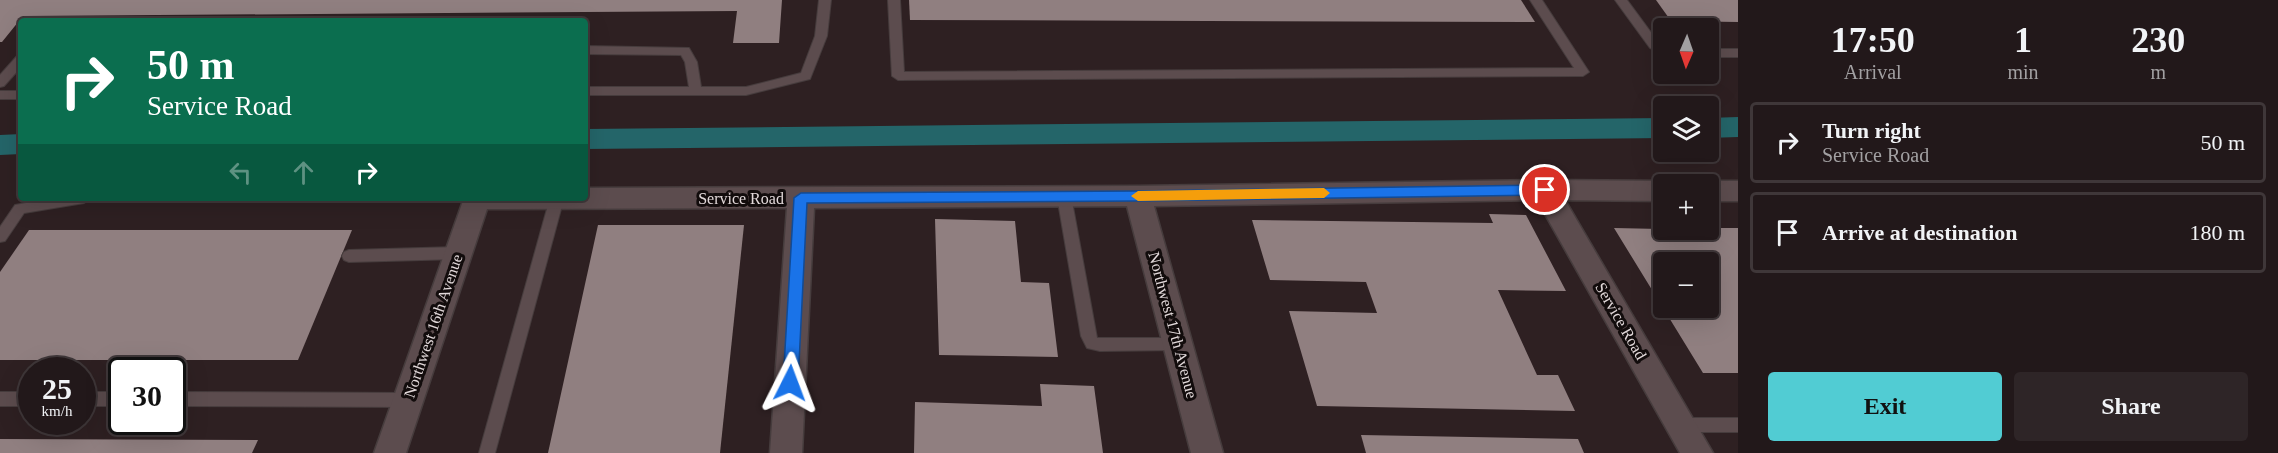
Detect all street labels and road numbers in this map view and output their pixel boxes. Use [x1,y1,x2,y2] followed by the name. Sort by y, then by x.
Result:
[698,190,784,207] street label: Service Road
[1145,250,1201,400] street label: Northwest 17th Avenue
[400,252,466,400] street label: Northwest 16th Avenue
[1592,280,1650,362] street label: Service Road

